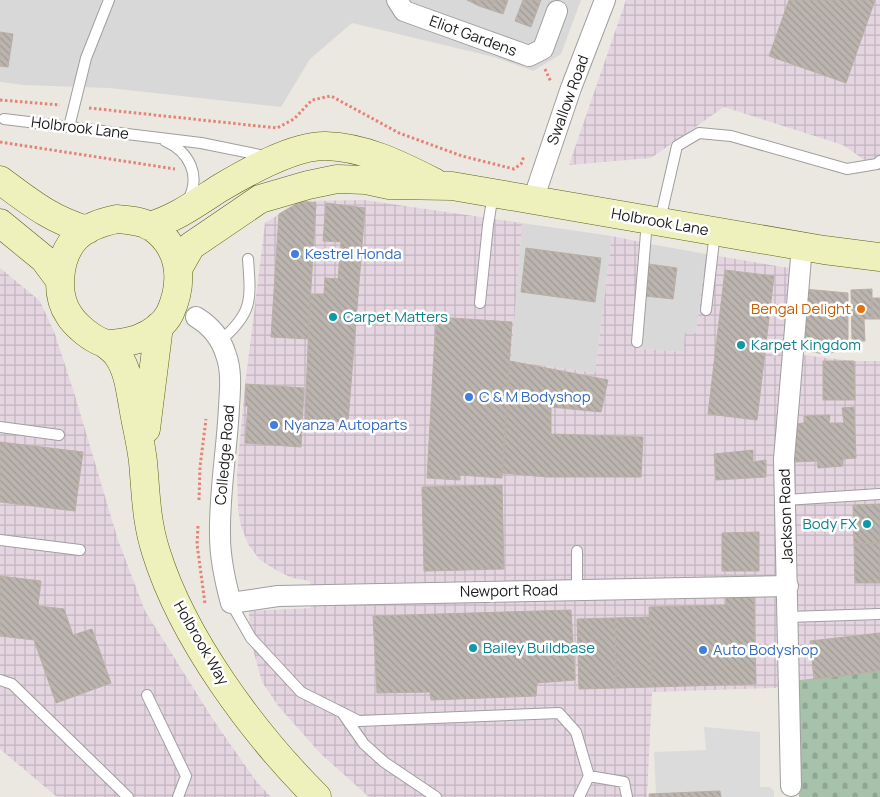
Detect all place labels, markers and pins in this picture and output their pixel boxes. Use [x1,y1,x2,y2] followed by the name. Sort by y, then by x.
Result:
[305,243,402,264] place label: Kestrel Honda
[289,248,301,260] marker: Kestrel Honda
[751,298,851,319] place label: Bengal Delight
[855,303,867,315] marker: Bengal Delight
[343,306,448,327] place label: Carpet Matters
[327,311,339,323] marker: Carpet Matters
[751,334,861,355] place label: Karpet Kingdom
[735,339,747,351] marker: Karpet Kingdom
[479,386,591,407] place label: C & M Bodyshop
[463,391,475,403] marker: C & M Bodyshop
[284,414,408,435] place label: Nyanza Autoparts
[268,419,280,431] marker: Nyanza Autoparts
[802,513,857,534] place label: Body FX
[861,518,873,530] marker: Body FX
[483,637,595,658] place label: Bailey Buildbase
[713,639,819,660] place label: Auto Bodyshop
[467,642,479,654] marker: Bailey Buildbase
[697,644,709,656] marker: Auto Bodyshop

